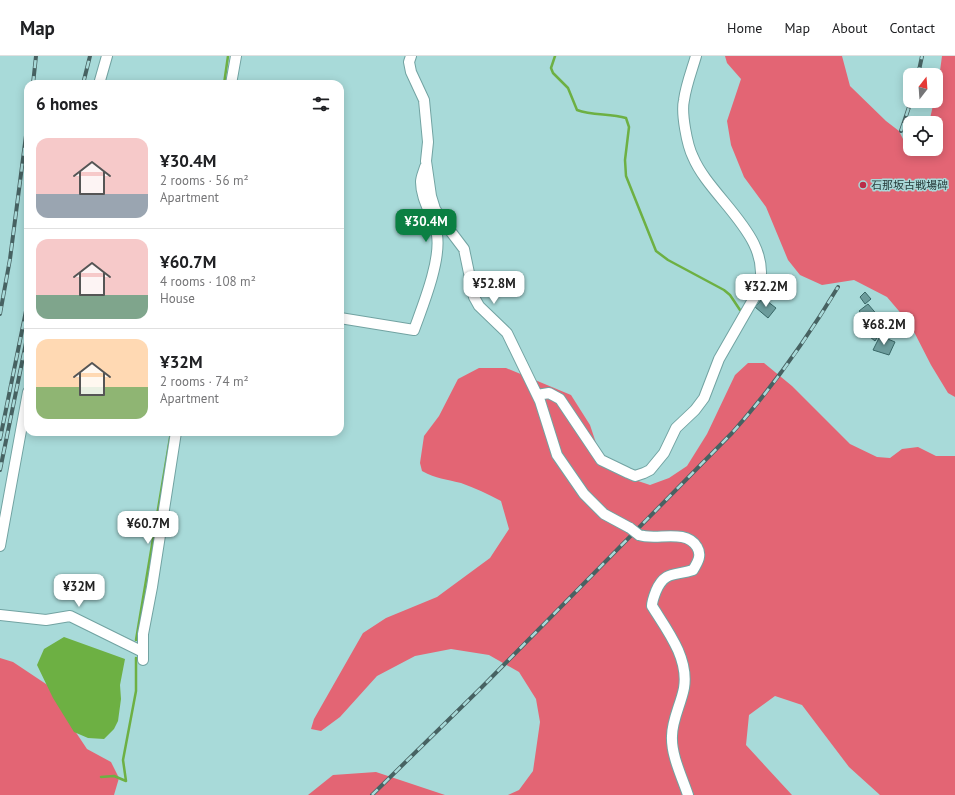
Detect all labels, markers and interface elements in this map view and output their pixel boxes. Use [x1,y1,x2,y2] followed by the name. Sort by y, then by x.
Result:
[20,16,55,40] text: Map
[727,19,762,37] text: Home
[784,19,810,37] text: Map
[832,19,868,37] text: About
[890,19,935,37] text: Contact
[903,68,943,108] north arrow
[903,68,943,156] map controls
[36,93,98,115] text: 6 homes
[310,93,332,115] icon: filters
[903,116,943,156] button: locate
[160,150,216,172] text: ¥30.4M
[68,154,116,202] icon: home
[160,172,249,189] text: 2 rooms · 56 m²
[871,178,948,192] place label: 石那坂古戦場碑
[858,180,868,190] marker: 石那坂古戦場碑
[160,189,219,206] text: Apartment
[393,209,459,243] pin: ¥30.4M
[404,213,448,230] text: ¥30.4M
[160,251,216,273] text: ¥60.7M
[68,255,116,303] icon: home
[461,271,527,305] pin: ¥52.8M
[160,273,256,290] text: 4 rooms · 108 m²
[733,274,799,308] pin: ¥32.2M
[472,275,516,292] text: ¥52.8M
[744,278,788,295] text: ¥32.2M
[160,290,195,307] text: House
[851,312,917,346] pin: ¥68.2M
[862,316,906,333] text: ¥68.2M
[160,351,203,373] text: ¥32M
[68,355,116,403] icon: home
[160,373,249,390] text: 2 rooms · 74 m²
[160,390,219,407] text: Apartment
[115,511,181,545] pin: ¥60.7M
[126,515,170,532] text: ¥60.7M
[55,574,103,608] pin: ¥32M
[63,578,95,595] text: ¥32M

